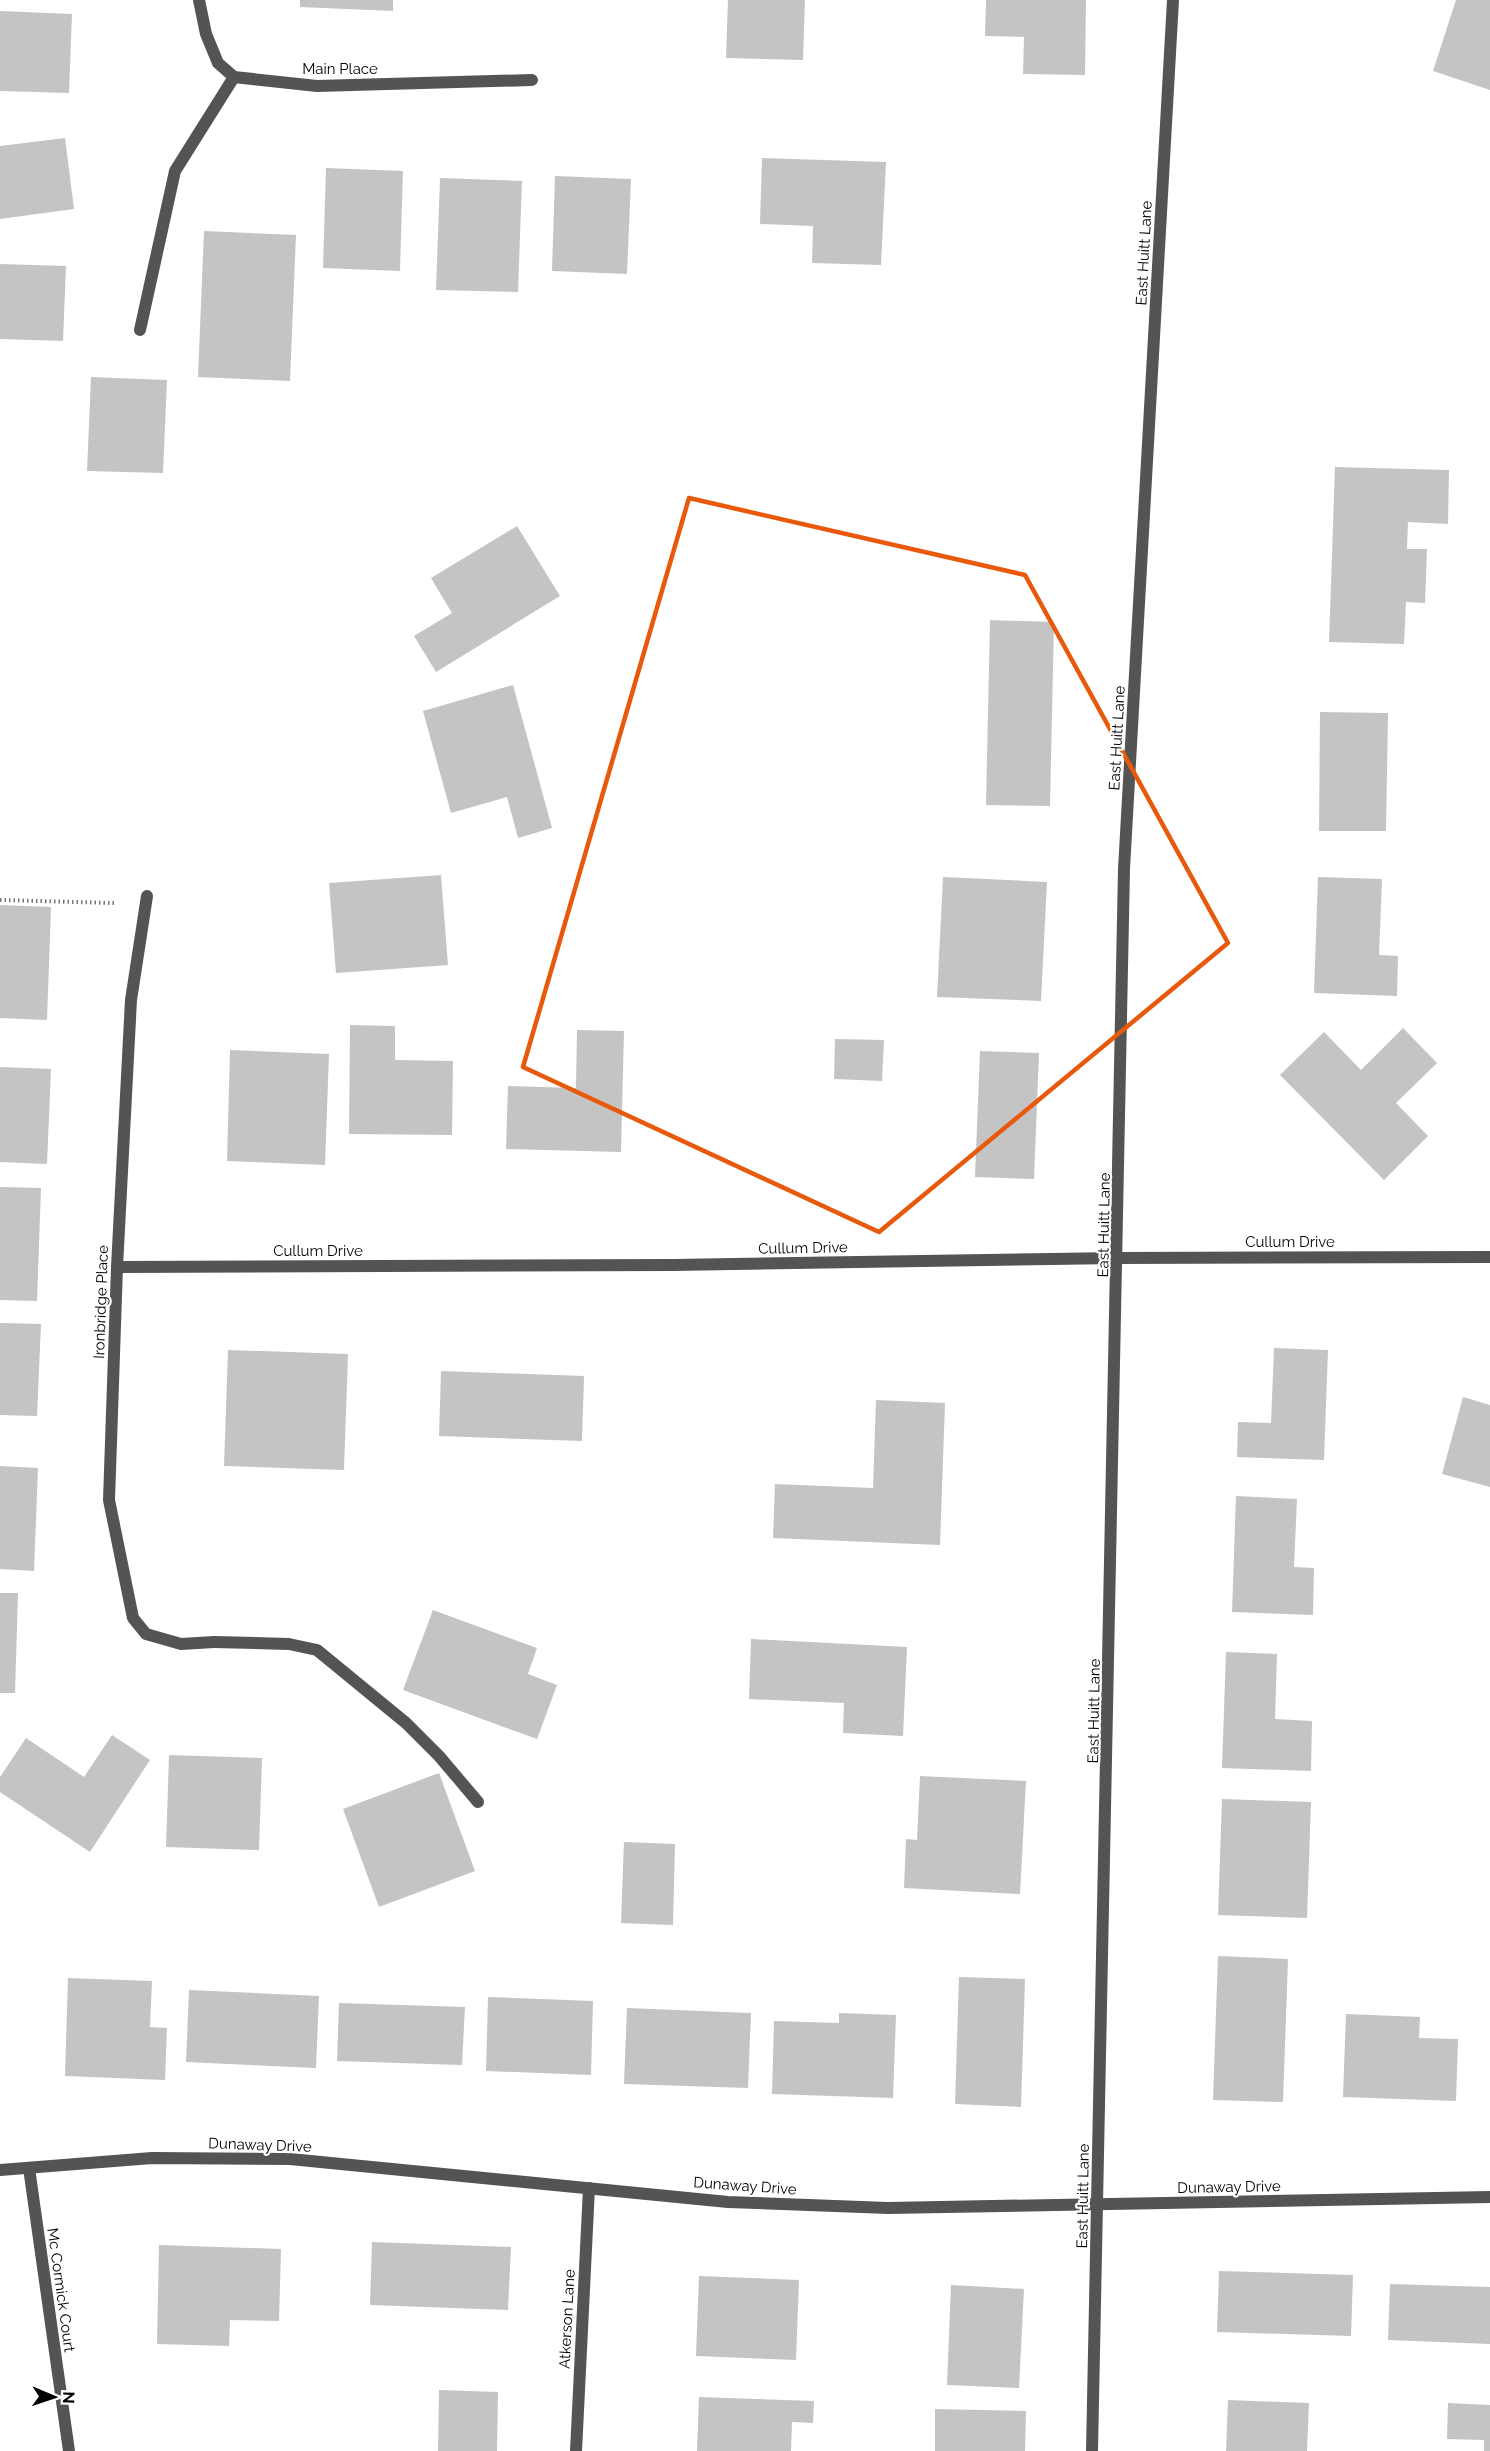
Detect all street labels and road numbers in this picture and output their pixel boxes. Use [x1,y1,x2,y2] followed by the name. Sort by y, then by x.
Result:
[302,60,378,78] street label: Main Place
[1132,200,1156,306] street label: East Huitt Lane
[1105,685,1129,791] street label: East Huitt Lane
[1094,1172,1114,1278] street label: East Huitt Lane
[1245,1233,1335,1251] street label: Cullum Drive
[758,1238,848,1258] street label: Cullum Drive
[273,1242,363,1260] street label: Cullum Drive
[90,1245,112,1359] street label: Ironbridge Place
[1084,1658,1104,1764] street label: East Huitt Lane
[208,2134,312,2156] street label: Dunaway Drive
[1073,2143,1093,2249] street label: East Huitt Lane
[693,2173,797,2199] street label: Dunaway Drive
[1177,2177,1281,2197] street label: Dunaway Drive
[43,2227,79,2353] street label: Mc Cormick Court
[555,2269,579,2369] street label: Atkerson Lane

